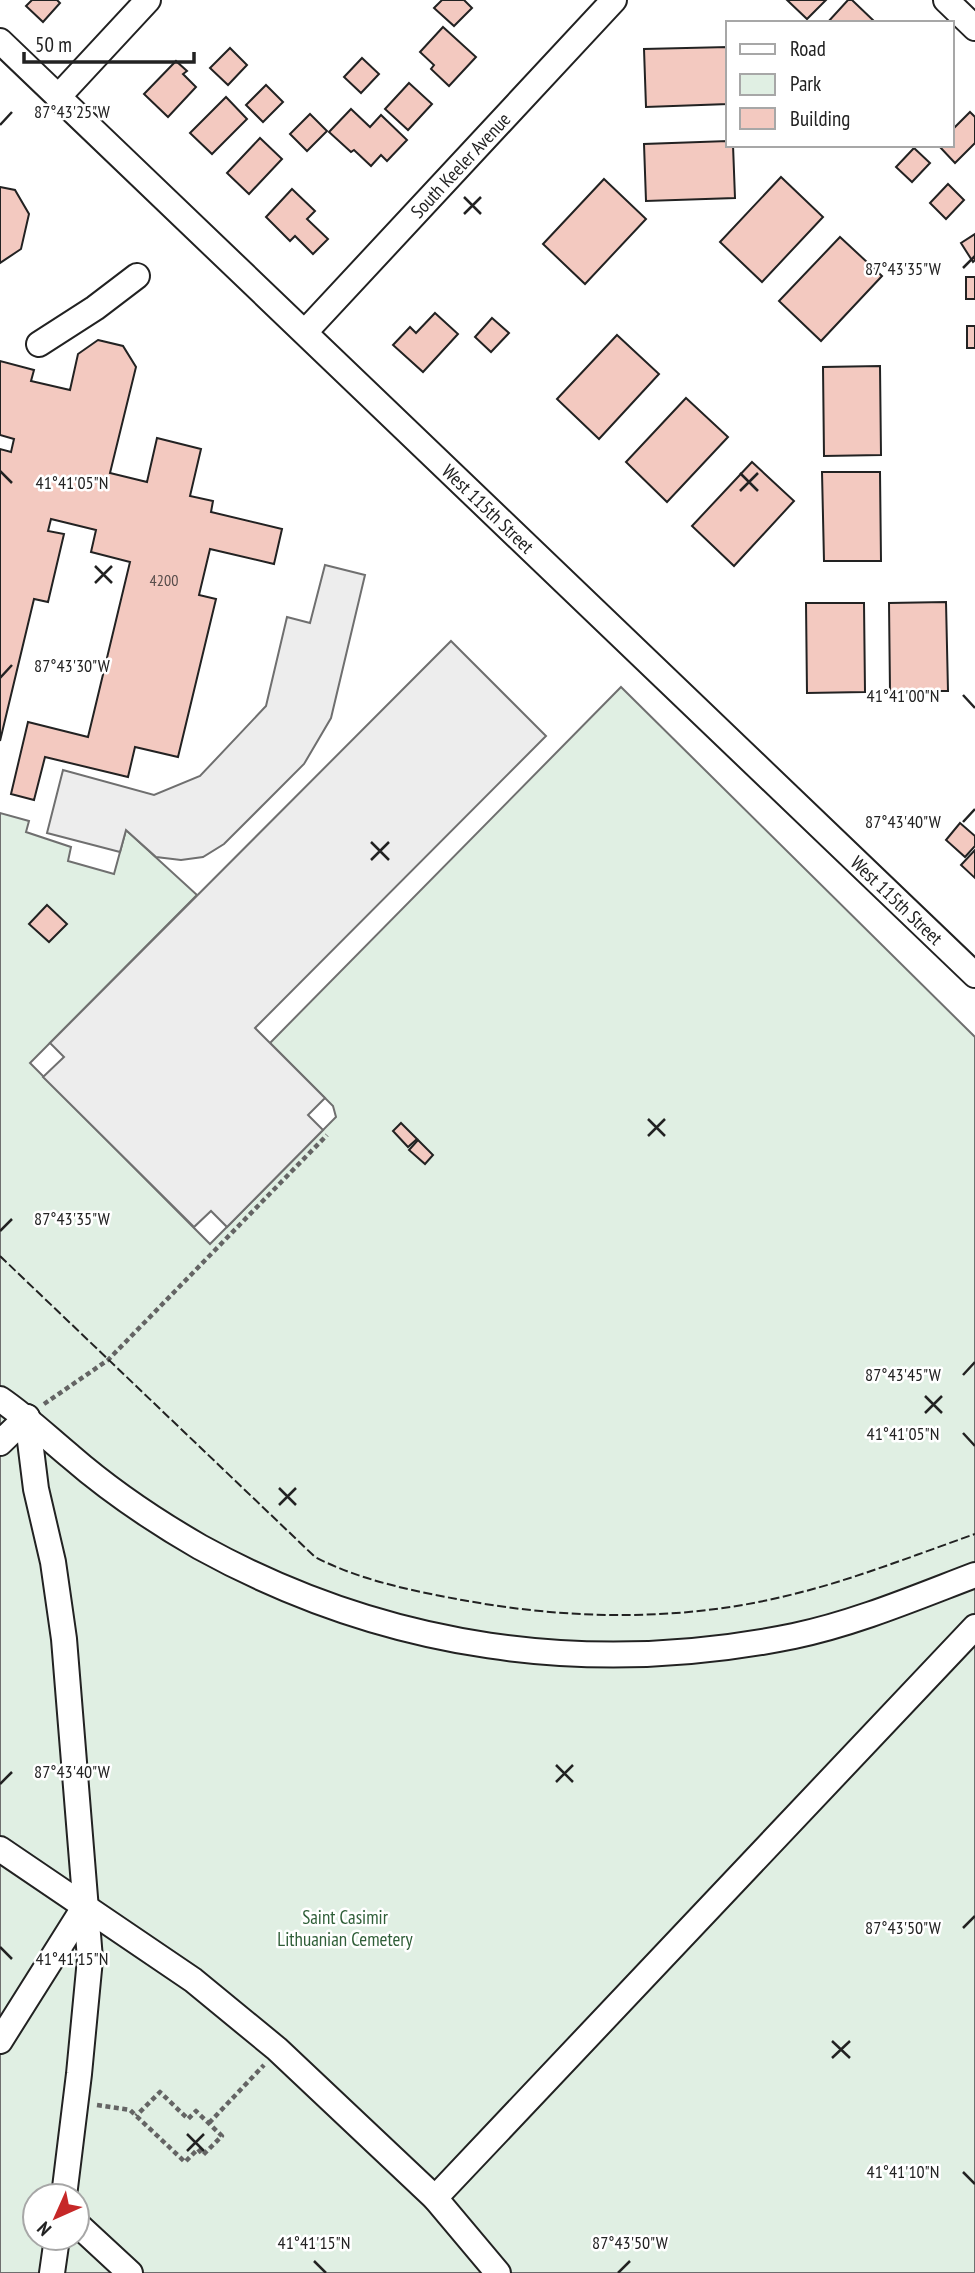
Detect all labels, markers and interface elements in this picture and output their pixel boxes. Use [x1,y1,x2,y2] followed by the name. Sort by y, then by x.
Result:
[24,21,194,65] scale bar
[726,21,954,147] legend
[35,31,72,58] text: 50 m
[790,35,826,62] text: Road
[790,70,821,97] text: Park
[34,100,110,123] text: 87°43'25"W
[790,105,850,132] text: Building
[405,107,515,223] street label: South Keeler Avenue
[865,257,941,280] text: 87°43'35"W
[437,459,540,559] street label: West 115th Street
[36,471,108,494] text: 41°41'05"N
[150,570,178,590] house number: 4200
[34,654,110,677] text: 87°43'30"W
[867,684,939,707] text: 41°41'00"N
[865,810,941,833] text: 87°43'40"W
[846,851,948,950] street label: West 115th Street
[34,1207,110,1230] text: 87°43'35"W
[865,1363,941,1386] text: 87°43'45"W
[867,1422,939,1445] text: 41°41'05"N
[34,1760,110,1783] text: 87°43'40"W
[277,1905,414,1951] park label: Saint Casimir Lithuanian Cemetery
[865,1916,941,1939] text: 87°43'50"W
[36,1947,108,1970] text: 41°41'15"N
[867,2160,939,2183] text: 41°41'10"N
[21,2182,91,2252] north arrow
[32,2217,56,2241] text: N
[278,2231,350,2254] text: 41°41'15"N
[592,2231,668,2254] text: 87°43'50"W

